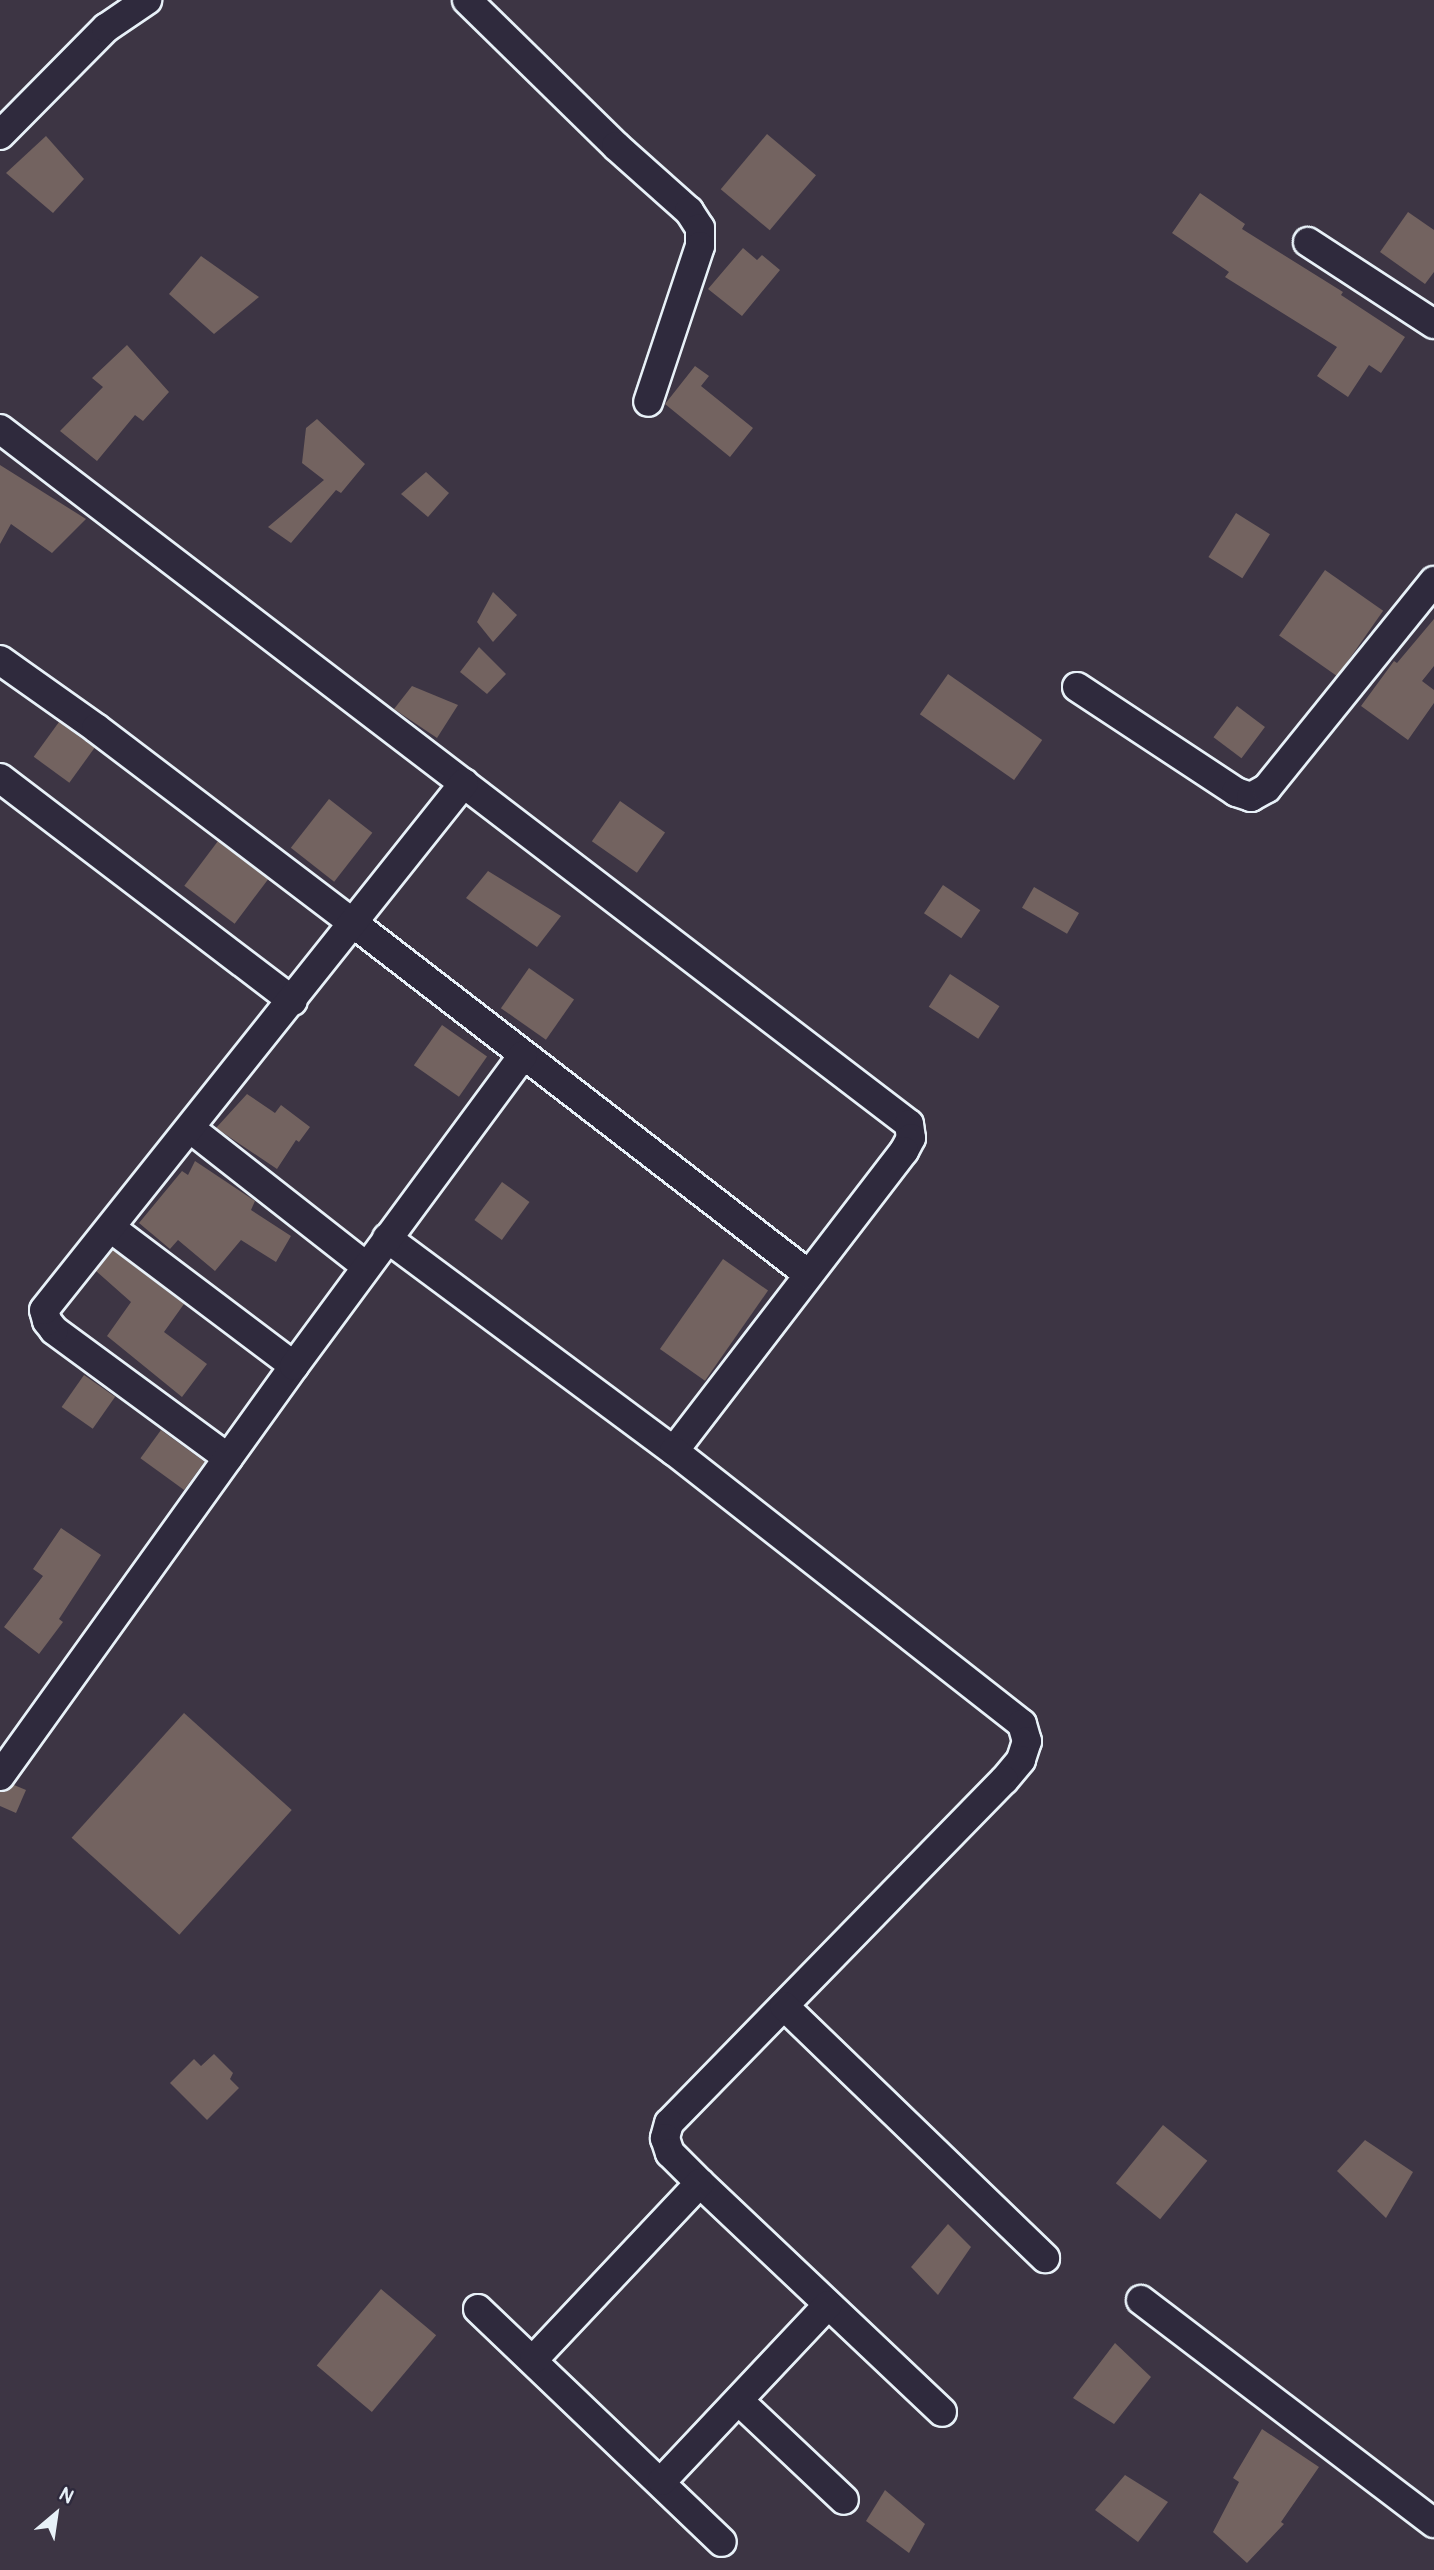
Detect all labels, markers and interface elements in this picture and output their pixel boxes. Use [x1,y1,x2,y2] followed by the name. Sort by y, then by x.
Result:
[21,2479,91,2549] north arrow
[55,2482,78,2509] text: N

